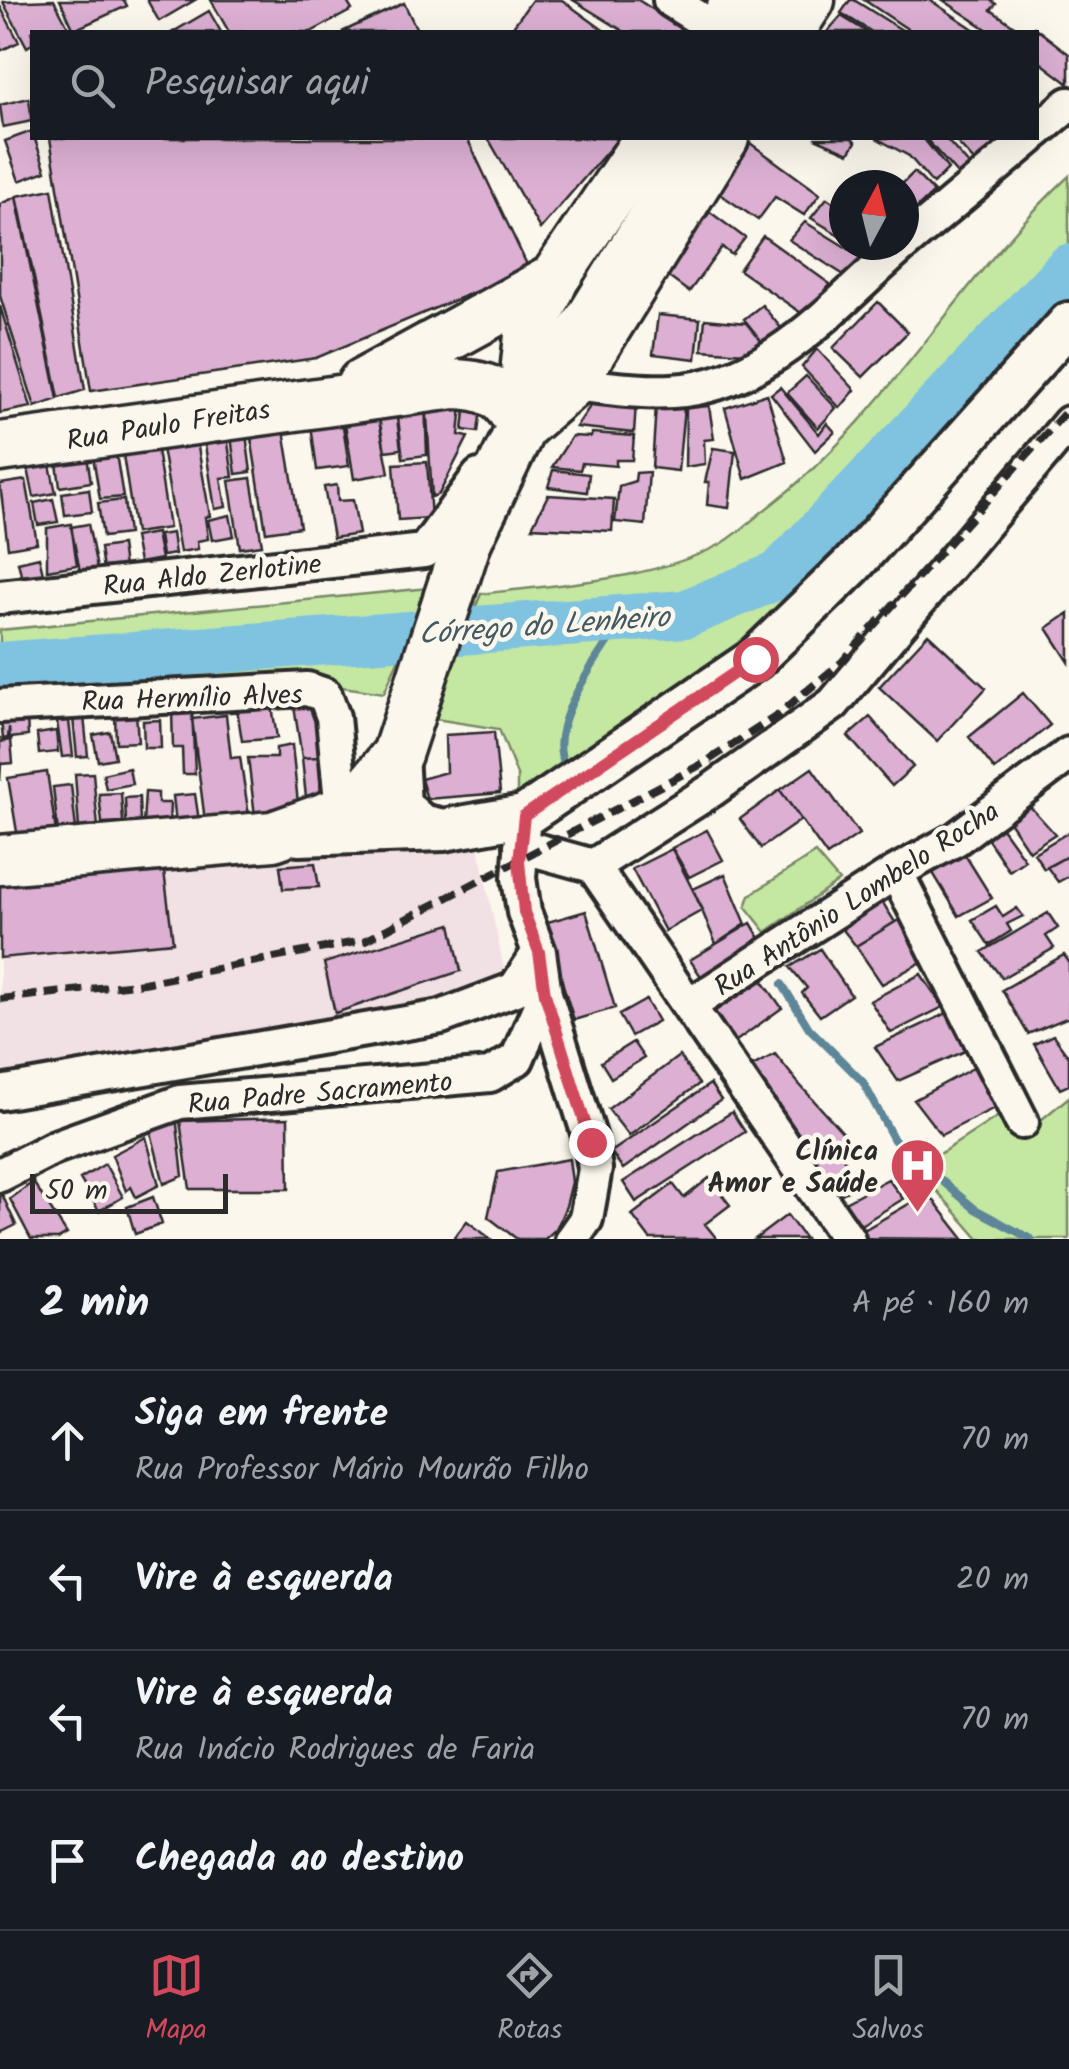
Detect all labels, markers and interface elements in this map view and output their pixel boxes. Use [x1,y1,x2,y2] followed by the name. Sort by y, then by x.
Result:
[30,30,1039,140] search box
[145,55,369,115] text: Pesquisar aqui
[65,58,120,113] icon: search
[829,170,919,260] north arrow
[63,388,274,465] street label: Rua Paulo Freitas
[101,543,324,610] street label: Rua Aldo Zerlotine
[417,594,674,660] water label: Córrego do Lenheiro
[733,637,779,683] route start
[81,673,304,726] street label: Rua Hermílio Alves
[705,791,1009,1010] street label: Rua Antônio Lombelo Rocha
[186,1060,455,1128] street label: Rua Padre Sacramento
[569,1120,615,1166] route end
[707,1130,878,1207] place label: Clínica Amor e Saúde
[887,1136,947,1215] hospital icon: Clínica Amor e Saúde
[30,1169,228,1214] scale bar
[45,1169,108,1214] text: 50 m
[40,1271,149,1338] text: 2 min
[852,1279,1029,1330] text: A pé · 160 m
[135,1385,388,1445] text: Siga em frente
[40,1413,95,1468] icon: ahead
[960,1415,1029,1466] text: 70 m
[135,1445,589,1496] text: Rua Professor Mário Mourão Filho
[135,1550,393,1610] text: Vire à esquerda
[40,1553,95,1608] icon: left
[956,1555,1029,1606] text: 20 m
[135,1665,393,1725] text: Vire à esquerda
[40,1693,95,1748] icon: left
[960,1695,1029,1746] text: 70 m
[135,1725,535,1776] text: Rua Inácio Rodrigues de Faria
[135,1830,464,1890] text: Chegada ao destino
[40,1833,95,1888] icon: arrive
[145,1948,207,2053] tab: Mapa
[497,1948,562,2053] tab: Rotas
[853,1948,924,2053] tab: Salvos

